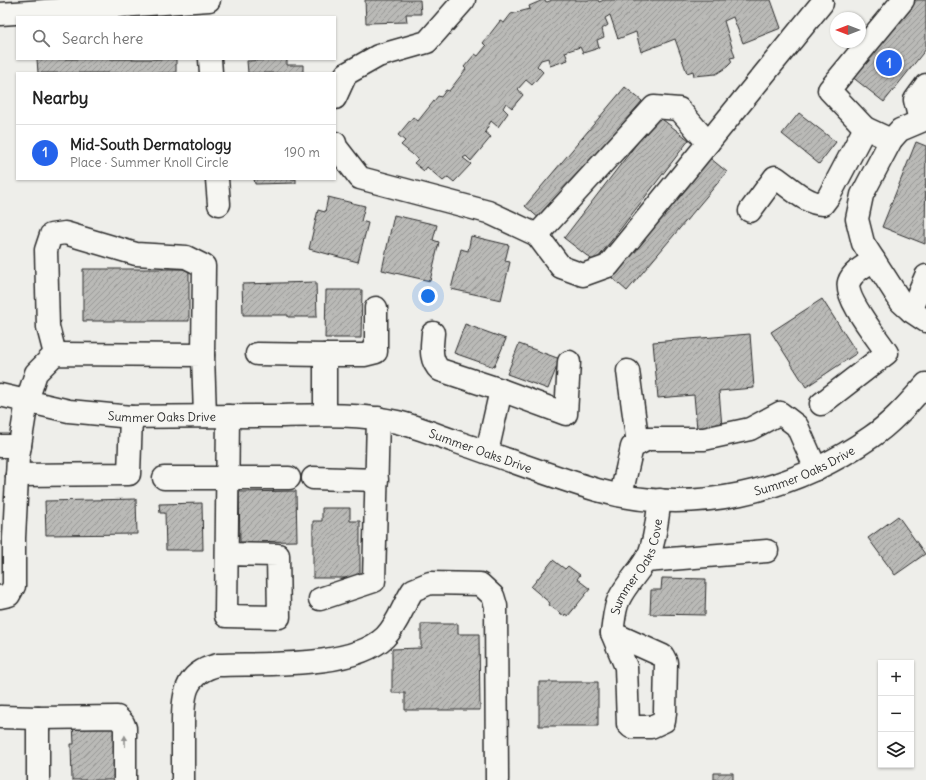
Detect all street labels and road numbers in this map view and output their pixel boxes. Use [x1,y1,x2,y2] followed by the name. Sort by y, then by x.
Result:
[107,407,216,425] street label: Summer Oaks Drive
[427,425,534,475] street label: Summer Oaks Drive
[752,442,857,498] street label: Summer Oaks Drive
[607,518,665,616] street label: Summer Oaks Cove

